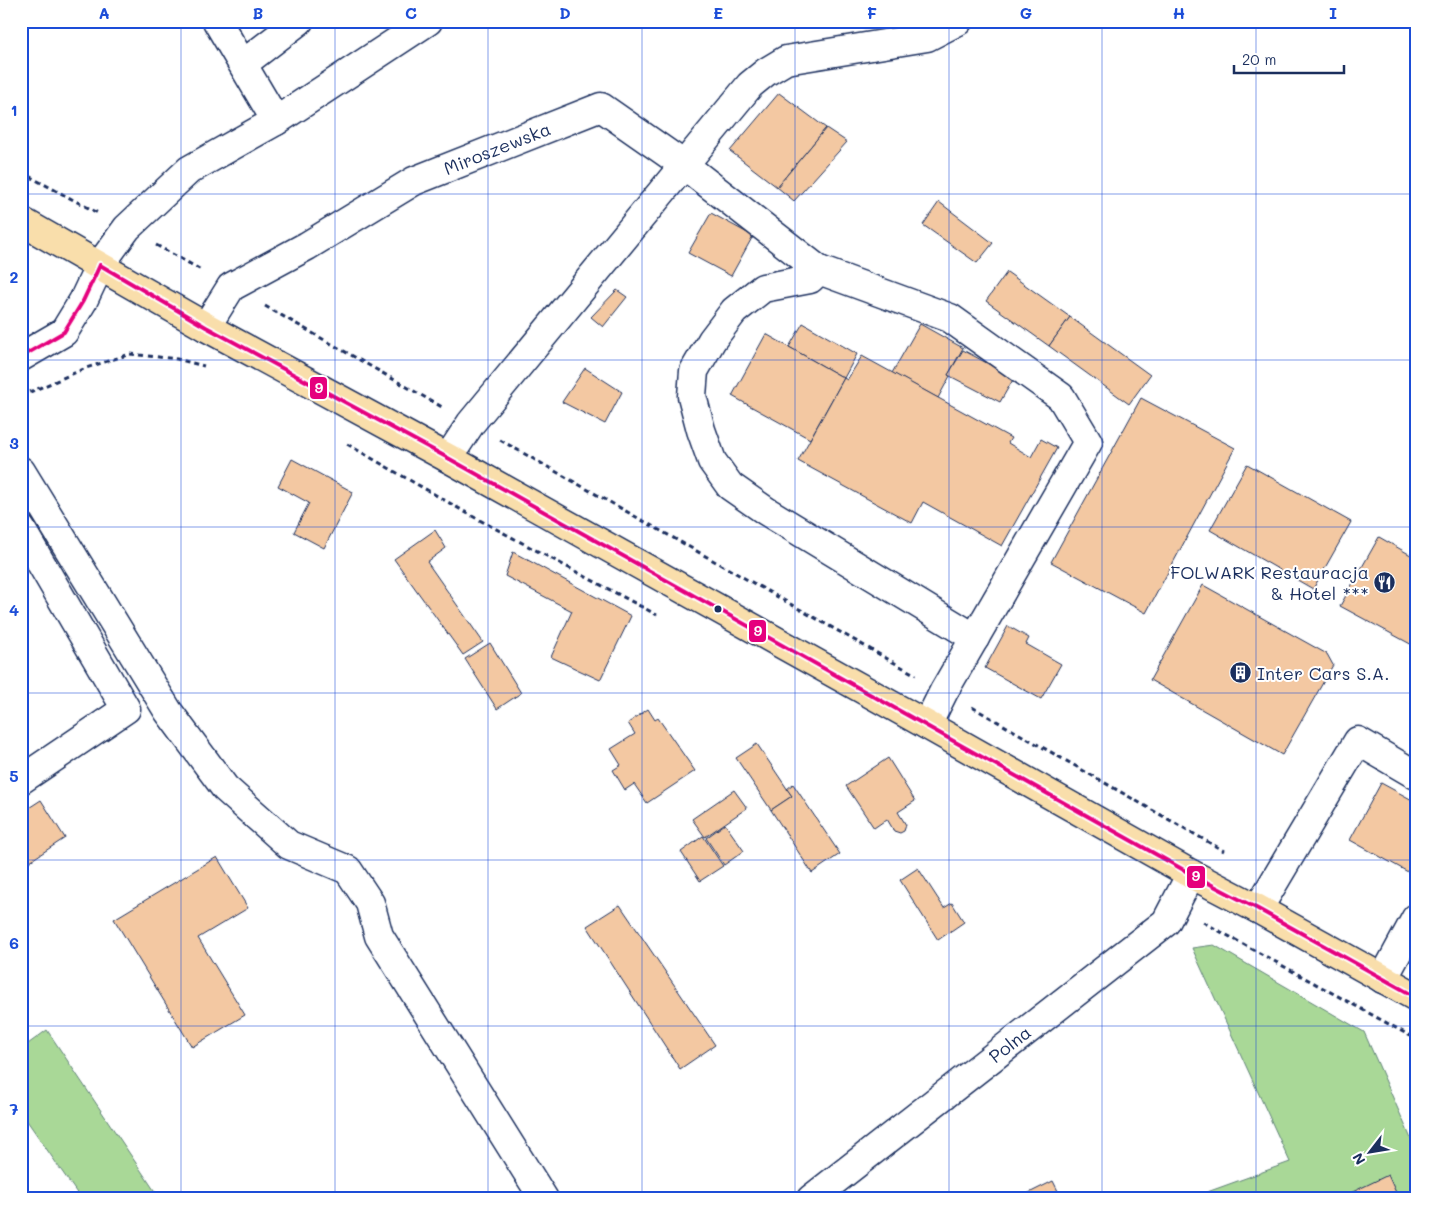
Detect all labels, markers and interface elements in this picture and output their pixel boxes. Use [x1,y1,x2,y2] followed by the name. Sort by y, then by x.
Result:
[98,2,110,23] text: A
[253,2,263,23] text: B
[405,2,417,23] text: C
[559,2,571,23] text: D
[713,2,723,23] text: E
[867,2,877,23] text: F
[1020,2,1032,23] text: G
[1173,2,1185,23] text: H
[1329,2,1337,23] text: I
[1234,42,1344,74] scale bar
[1242,49,1276,69] text: 20 m
[10,99,18,120] text: 1
[440,116,554,180] street label: Miroszewska
[10,266,19,287] text: 2
[309,376,328,400] line badge: 9
[315,378,324,397] text: 9
[9,432,19,453] text: 3
[1170,560,1369,605] place label: FOLWARK Restauracja & Hotel ***
[1373,570,1397,594] restaurant icon: FOLWARK Restauracja & Hotel ***
[9,599,19,620] text: 4
[713,604,723,614] unlabelled marker
[748,619,767,643] line badge: 9
[754,621,763,640] text: 9
[1229,661,1253,685] building icon: Inter Cars S.A.
[1257,661,1390,685] place label: Inter Cars S.A.
[9,765,19,786] text: 5
[1186,865,1206,889] line badge: 9
[1192,866,1201,885] text: 9
[9,932,19,953] text: 6
[984,1020,1036,1068] street label: Polna
[10,1098,19,1119] text: 7
[1344,1128,1394,1178] north arrow
[1348,1149,1369,1168] text: N

